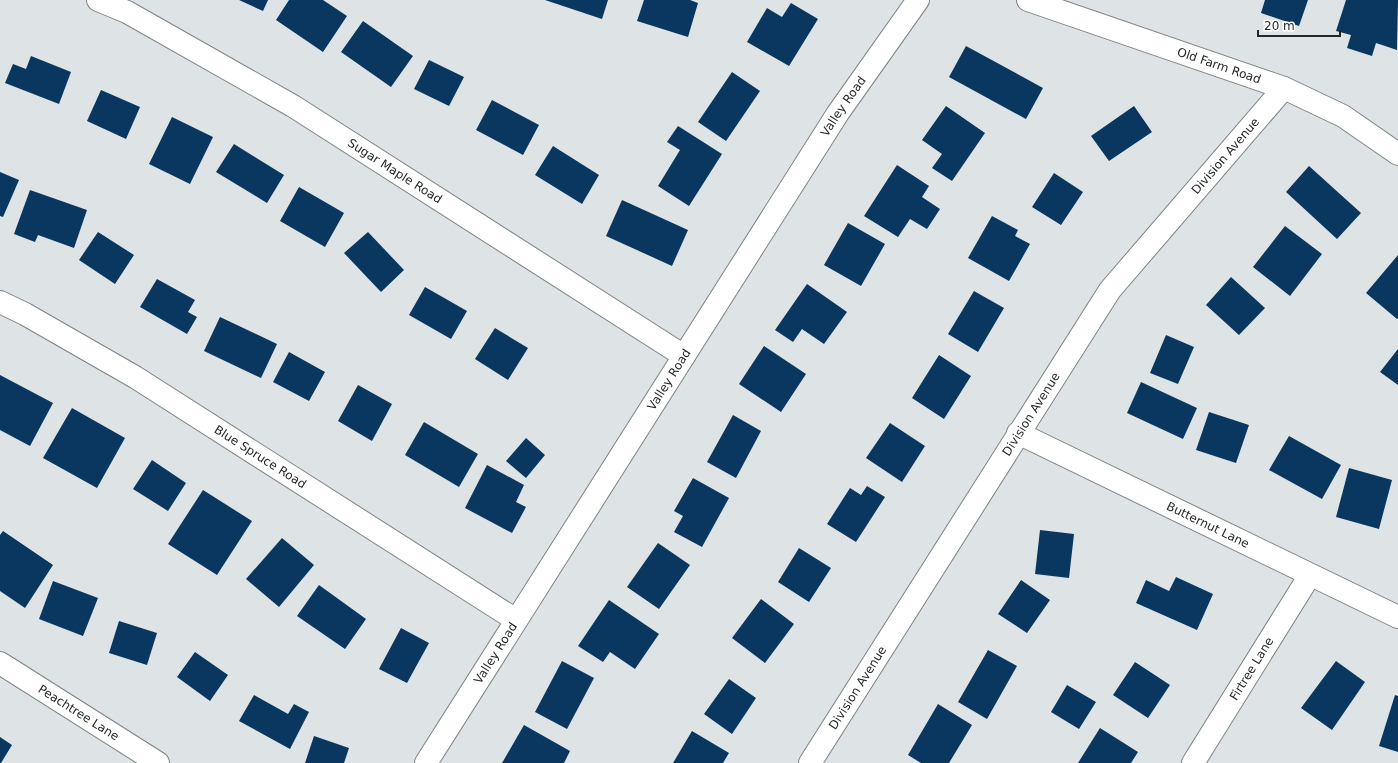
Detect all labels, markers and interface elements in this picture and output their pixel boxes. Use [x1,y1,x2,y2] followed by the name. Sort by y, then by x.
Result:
[1258,12,1340,38] scale bar
[1264,19,1295,33] text: 20 m
[1175,45,1263,87] street label: Old Farm Road
[818,74,869,139] street label: Valley Road
[1189,115,1262,197] street label: Division Avenue
[345,136,445,206] street label: Sugar Maple Road
[644,346,694,413] street label: Valley Road
[1000,370,1063,459] street label: Division Avenue
[212,422,309,491] street label: Blue Spruce Road
[1164,499,1252,551] street label: Butternut Lane
[471,620,520,686] street label: Valley Road
[1227,635,1276,703] street label: Firtree Lane
[826,644,889,732] street label: Division Avenue
[36,682,122,743] street label: Peachtree Lane

